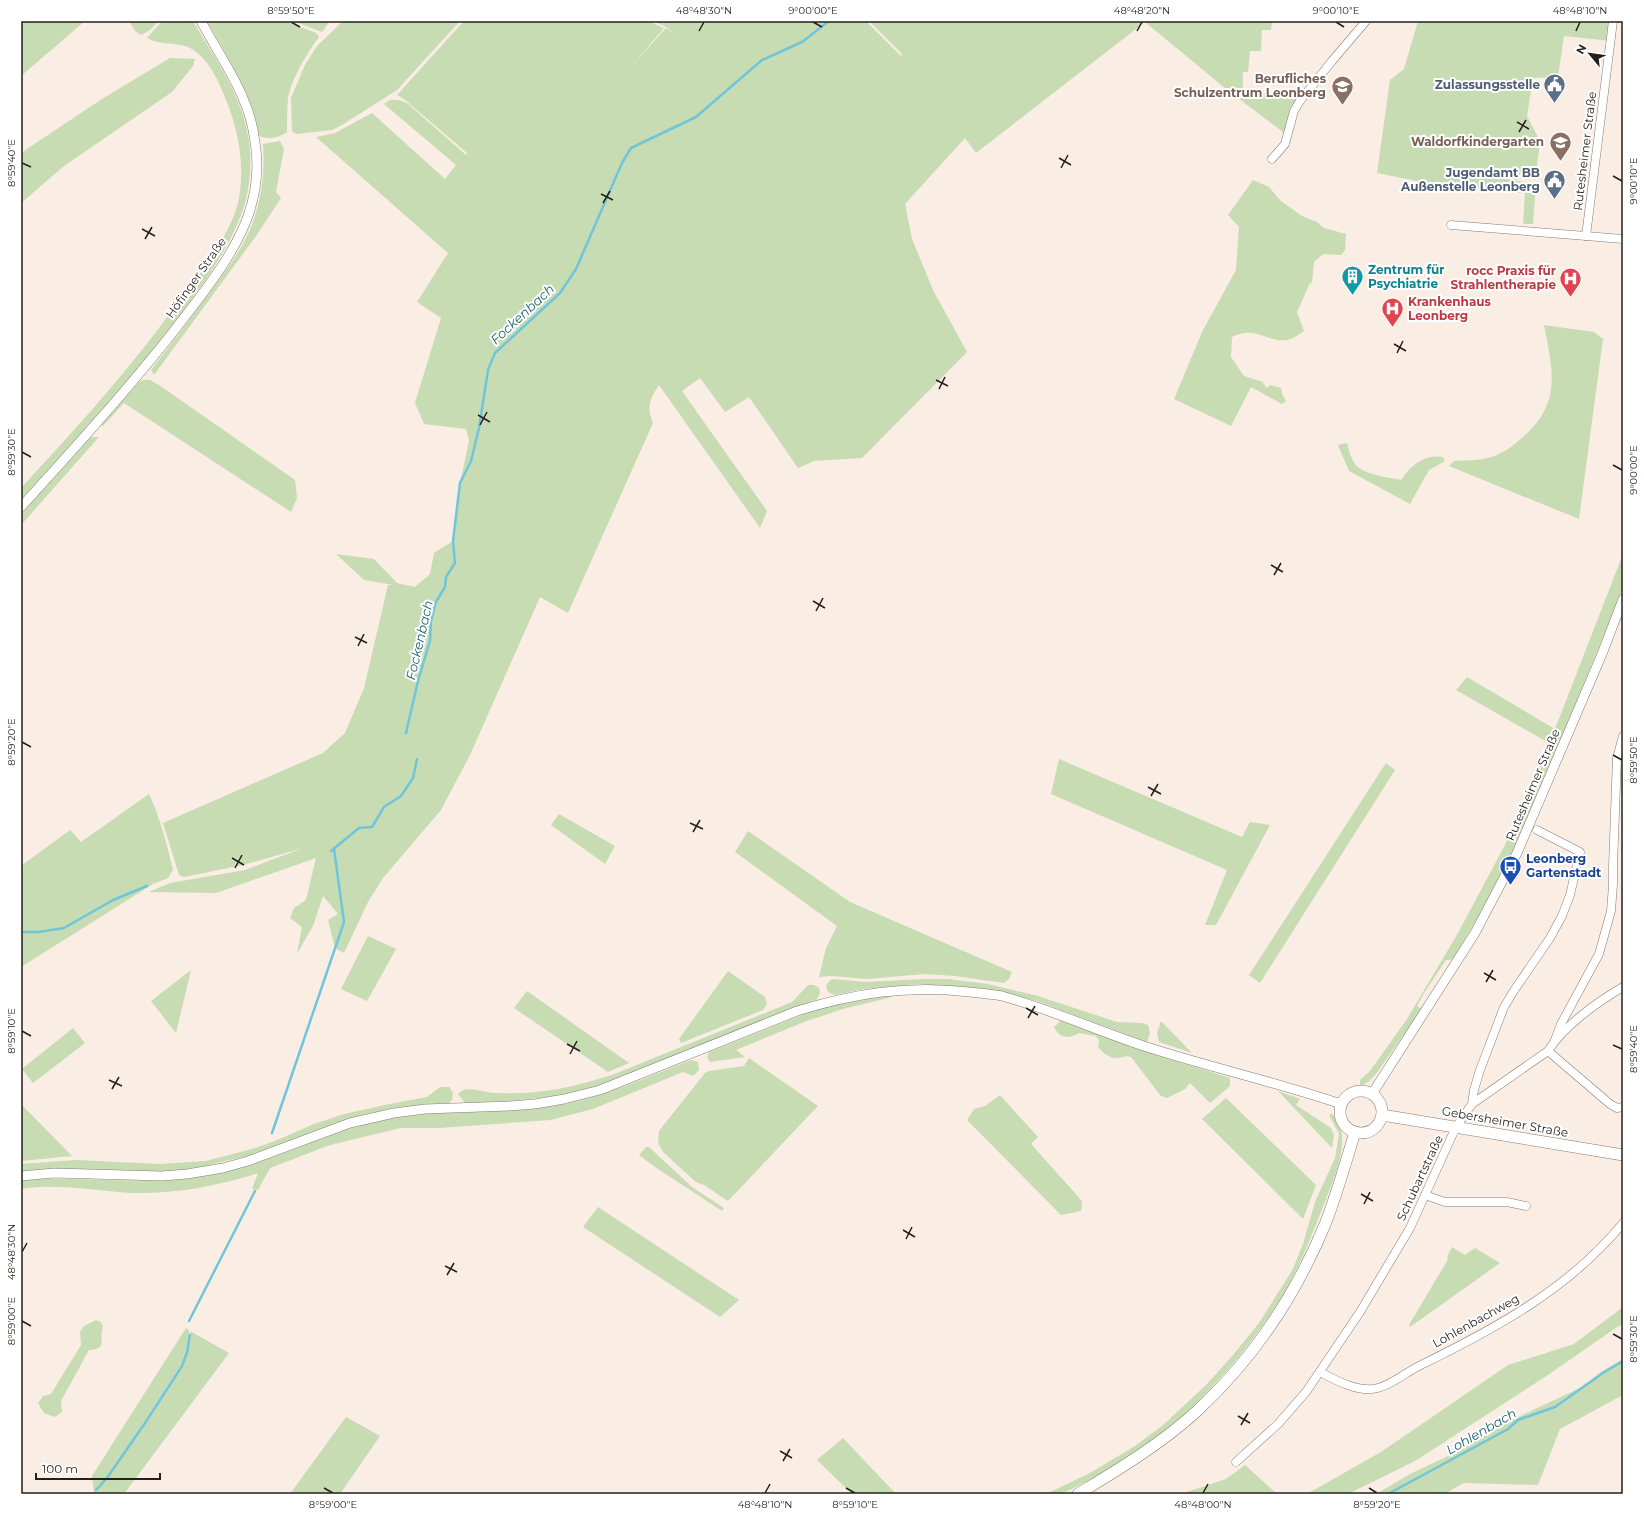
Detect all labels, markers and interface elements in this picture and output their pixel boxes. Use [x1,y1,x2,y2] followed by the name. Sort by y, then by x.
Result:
[267,4,315,17] text: 8°59'50"E
[676,4,732,17] text: 48°48'30"N
[788,4,838,17] text: 9°00'00"E
[1114,4,1170,17] text: 48°48'20"N
[1313,4,1360,17] text: 9°00'10"E
[1553,4,1607,17] text: 48°48'10"N
[1570,34,1610,74] north arrow
[1573,42,1590,56] text: N
[1174,71,1327,100] place label: Berufliches Schulzentrum Leonberg
[1542,72,1568,105] public building icon: Zulassungsstelle
[1329,73,1355,106] school or university icon: Berufliches Schulzentrum Leonberg
[1435,77,1540,92] place label: Zulassungsstelle
[1570,91,1599,211] street label: Rutesheimer Straße
[1547,129,1573,162] school or university icon: Waldorfkindergarten
[1411,134,1544,149] place label: Waldorfkindergarten
[5,139,18,187] text: 8°59'40"E
[1627,157,1640,204] text: 9°00'10"E
[1400,165,1540,194] place label: Jugendamt BB Außenstelle Leonberg
[1542,167,1568,200] public building icon: Jugendamt BB Außenstelle Leonberg
[162,234,229,321] street label: Höfinger Straße
[1368,262,1445,291] place label: Zentrum für Psychiatrie
[1451,263,1556,292] place label: rocc Praxis für Strahlentherapie
[1339,264,1365,297] building icon: Zentrum für Psychiatrie
[1558,265,1584,298] hospital icon: rocc Praxis für Strahlentherapie
[487,280,557,348] water label: Fockenbach
[1408,294,1492,323] place label: Krankenhaus Leonberg
[1379,296,1405,329] hospital icon: Krankenhaus Leonberg
[5,428,18,476] text: 8°59'30"E
[1627,445,1640,495] text: 9°00'00"E
[402,599,436,681] water label: Fockenbach
[5,718,18,766] text: 8°59'20"E
[1502,727,1563,843] street label: Rutesheimer Straße
[1627,736,1640,784] text: 8°59'50"E
[1526,851,1602,880] place label: Leonberg Gartenstadt
[1497,853,1523,886] bus stop icon: Leonberg Gartenstadt
[5,1008,18,1054] text: 8°59'10"E
[1627,1025,1640,1073] text: 8°59'40"E
[1441,1103,1569,1140] street label: Gebersheimer Straße
[1393,1133,1446,1223] street label: Schubartstraße
[5,1224,18,1280] text: 48°48'30"N
[1430,1291,1522,1351] street label: Lohlenbachweg
[5,1297,18,1345] text: 8°59'00"E
[1627,1315,1640,1363] text: 8°59'30"E
[1443,1405,1519,1457] water label: Lohlenbach
[36,1455,160,1481] scale bar
[42,1461,78,1476] text: 100 m
[309,1498,357,1511] text: 8°59'00"E
[738,1498,792,1511] text: 48°48'10"N
[832,1498,878,1511] text: 8°59'10"E
[1174,1498,1232,1511] text: 48°48'00"N
[1353,1498,1401,1511] text: 8°59'20"E

